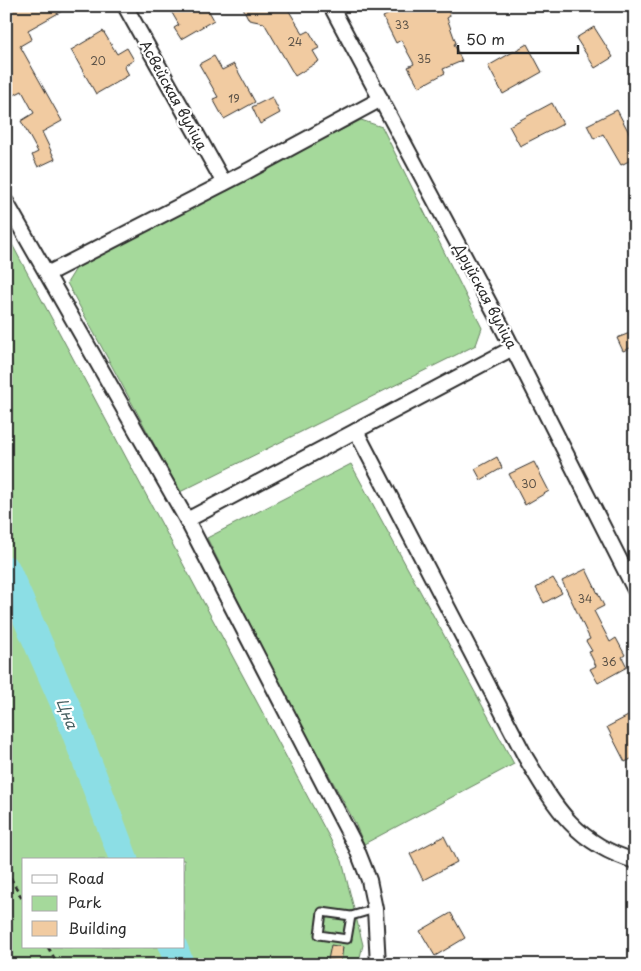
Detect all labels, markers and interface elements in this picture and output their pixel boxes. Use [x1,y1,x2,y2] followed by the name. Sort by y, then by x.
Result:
[395,16,409,33] house number: 33
[458,22,578,54] scale bar
[466,27,505,50] text: 50 m
[288,33,302,50] house number: 24
[135,36,213,154] street label: Асвейская вуліца
[417,50,431,67] house number: 35
[90,52,106,69] house number: 20
[228,90,240,107] house number: 19
[449,239,523,353] street label: Друйская вуліца
[521,475,537,492] house number: 30
[578,590,592,607] house number: 34
[602,653,617,670] house number: 36
[52,694,85,732] water label: Цна
[22,858,185,948] legend
[68,866,104,889] text: Road
[68,890,102,913] text: Park
[68,916,127,939] text: Building

